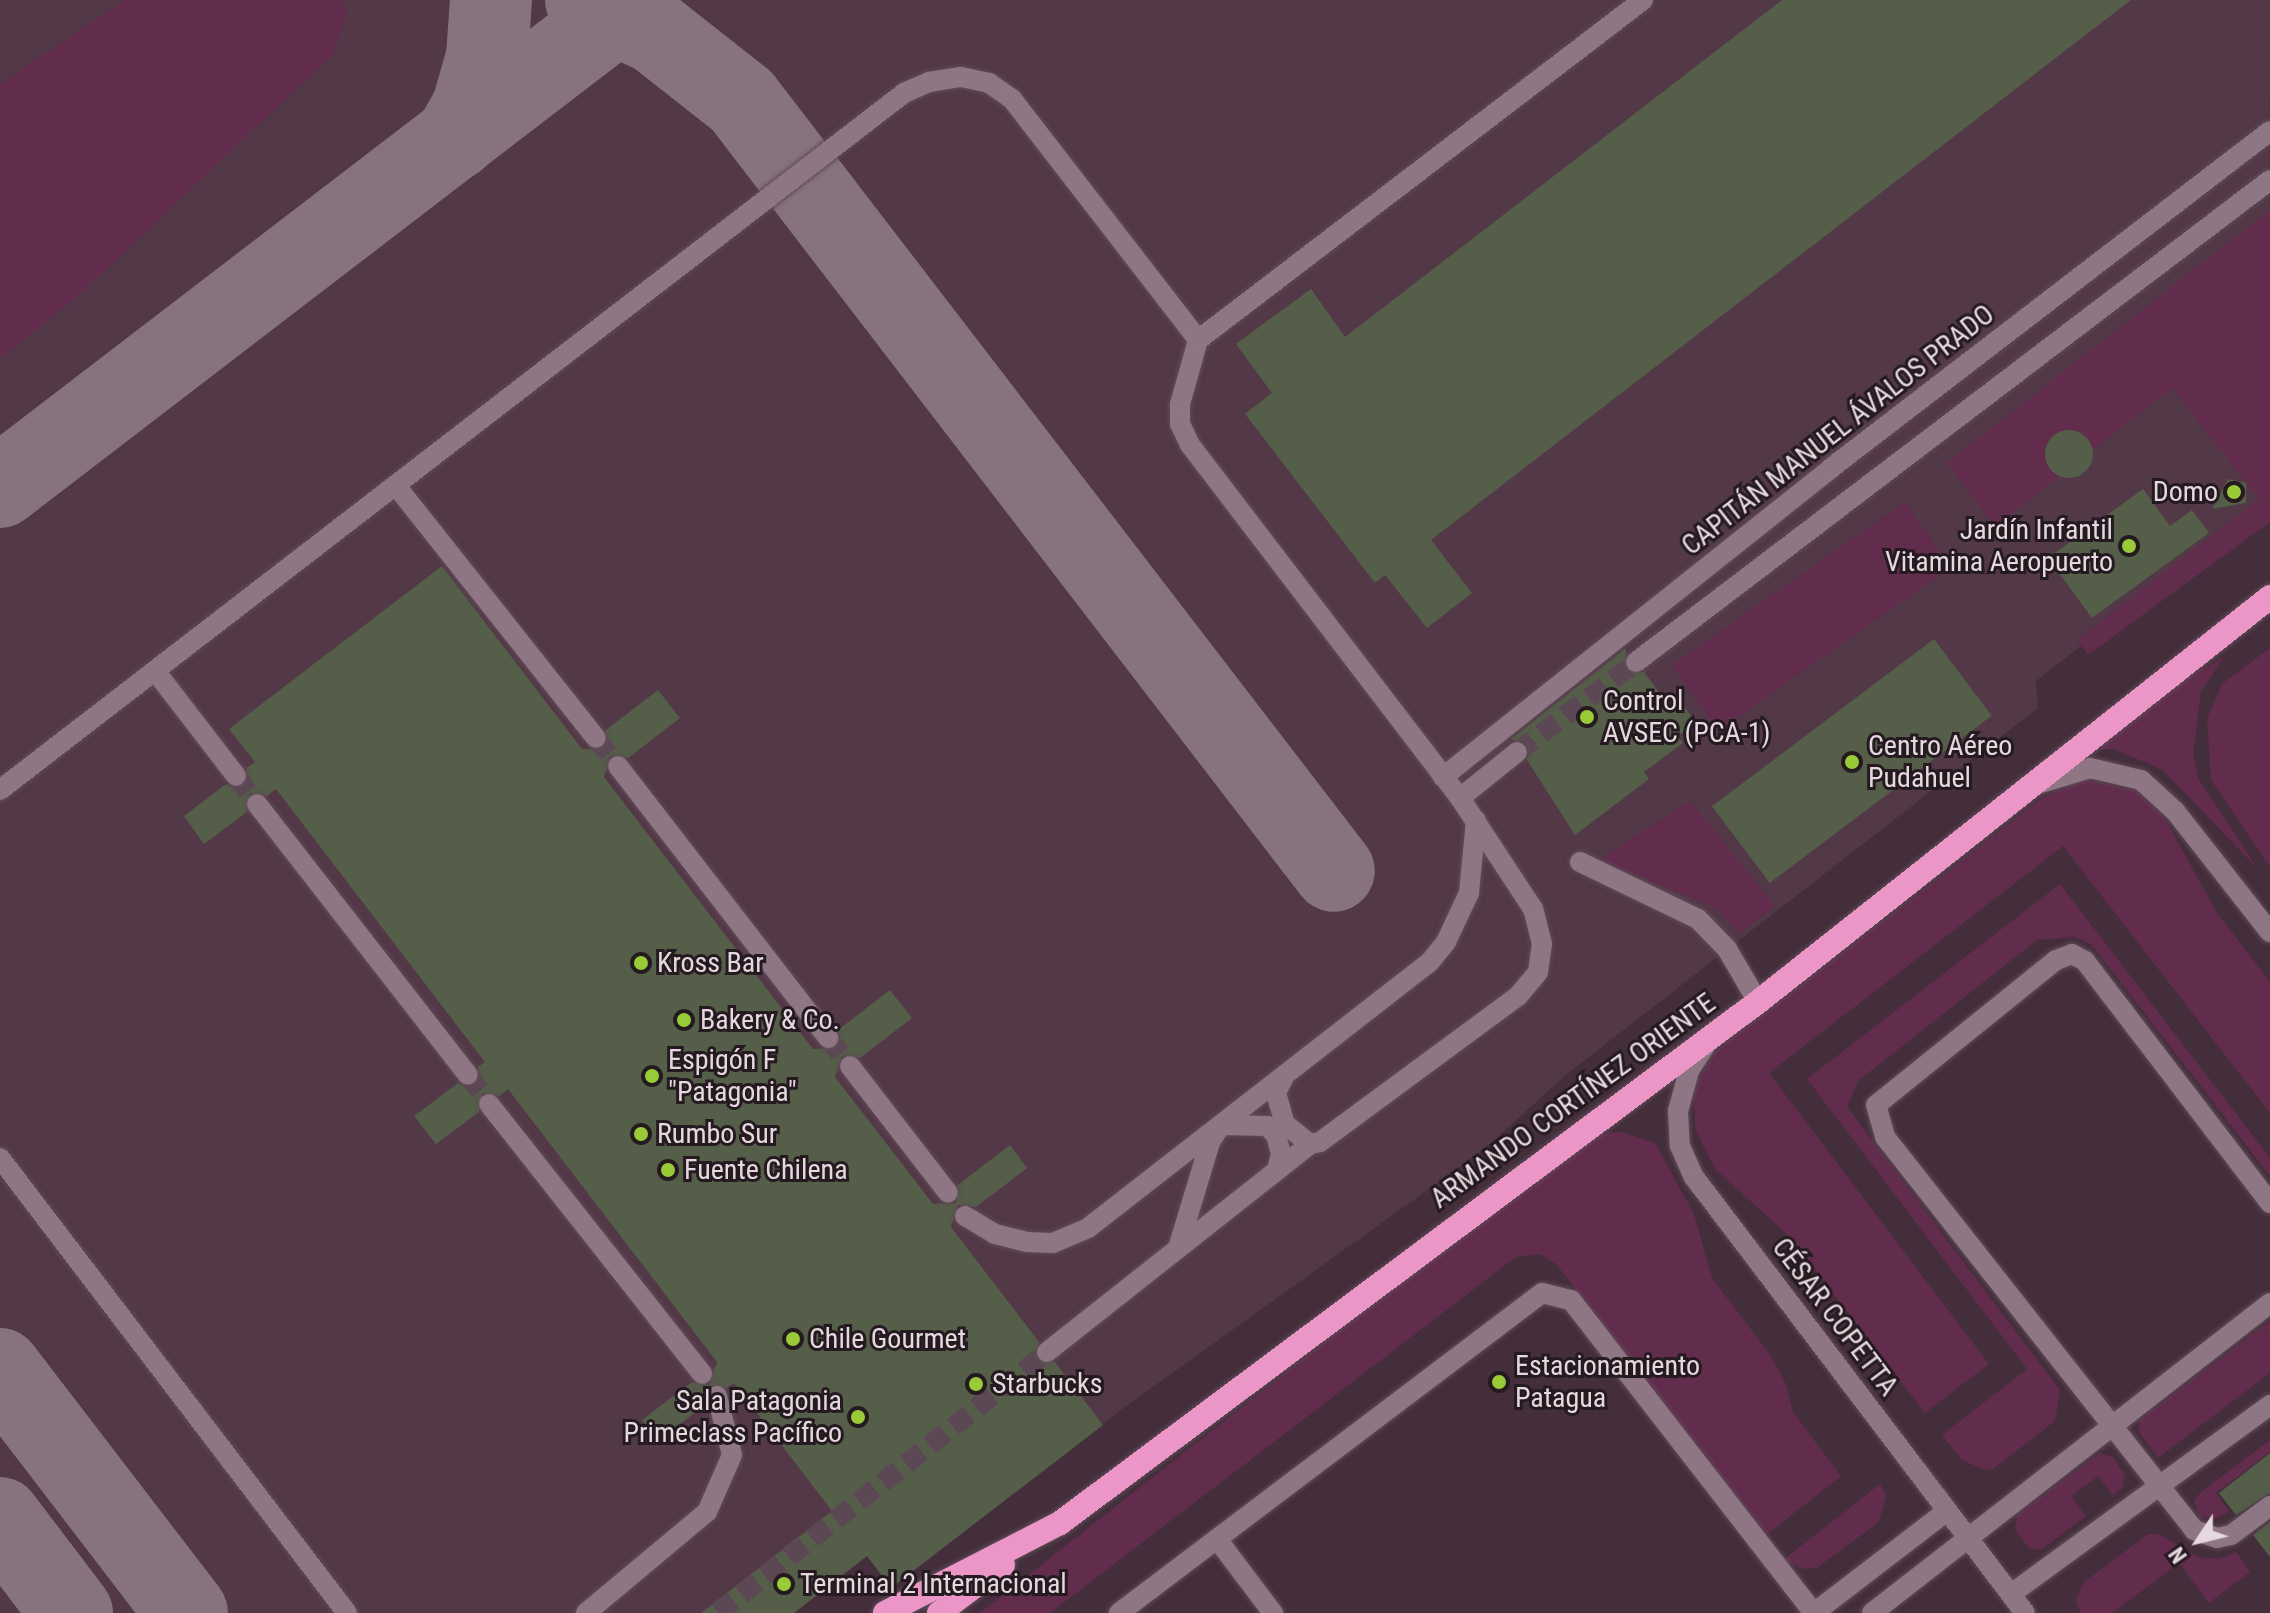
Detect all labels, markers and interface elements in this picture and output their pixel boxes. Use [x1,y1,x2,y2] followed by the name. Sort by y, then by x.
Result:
[1675,298,2001,562] street label: CAPITÁN MANUEL ÁVALOS PRADO
[2153,475,2218,509] place label: Domo
[2225,483,2243,501] marker: Domo
[1885,513,2113,579] place label: Jardín Infantil Vitamina Aeropuerto
[2120,537,2138,555] marker: Jardín Infantil Vitamina Aeropuerto
[1603,684,1770,750] place label: Control AVSEC (PCA-1)
[1578,708,1596,726] marker: Control AVSEC (PCA-1)
[1868,729,2012,795] place label: Centro Aéreo Pudahuel
[1843,753,1861,771] marker: Centro Aéreo Pudahuel
[657,946,764,980] place label: Kross Bar
[632,954,650,972] marker: Kross Bar
[1424,986,1722,1216] street label: ARMANDO CORTÍNEZ ORIENTE
[700,1003,840,1037] place label: Bakery & Co.
[675,1011,693,1029] marker: Bakery & Co.
[668,1043,797,1109] place label: Espigón F "Patagonia"
[643,1067,661,1085] marker: Espigón F "Patagonia"
[657,1117,777,1151] place label: Rumbo Sur
[632,1125,650,1143] marker: Rumbo Sur
[684,1153,848,1187] place label: Fuente Chilena
[659,1161,677,1179] marker: Fuente Chilena
[1765,1232,1905,1402] street label: CÉSAR COPETTA
[809,1322,966,1356] place label: Chile Gourmet
[784,1330,802,1348] marker: Chile Gourmet
[1515,1349,1700,1415] place label: Estacionamiento Patagua
[992,1367,1102,1401] place label: Starbucks
[1490,1373,1508,1391] marker: Estacionamiento Patagua
[967,1375,985,1393] marker: Starbucks
[624,1384,842,1450] place label: Sala Patagonia Primeclass Pacífico
[849,1408,867,1426] marker: Sala Patagonia Primeclass Pacífico
[2158,1501,2238,1581] north arrow
[2164,1542,2192,1568] text: N
[800,1567,1067,1601] place label: Terminal 2 Internacional
[775,1575,793,1593] marker: Terminal 2 Internacional

